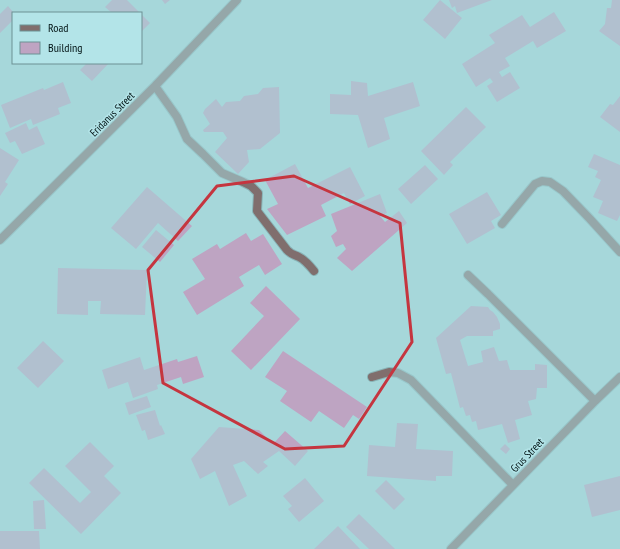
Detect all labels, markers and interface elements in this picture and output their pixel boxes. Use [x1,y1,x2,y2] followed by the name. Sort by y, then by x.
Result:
[12,12,142,64] legend
[48,20,68,35] text: Road
[48,40,83,55] text: Building
[87,89,137,139] street label: Eridanus Street
[507,435,547,475] street label: Grus Street

